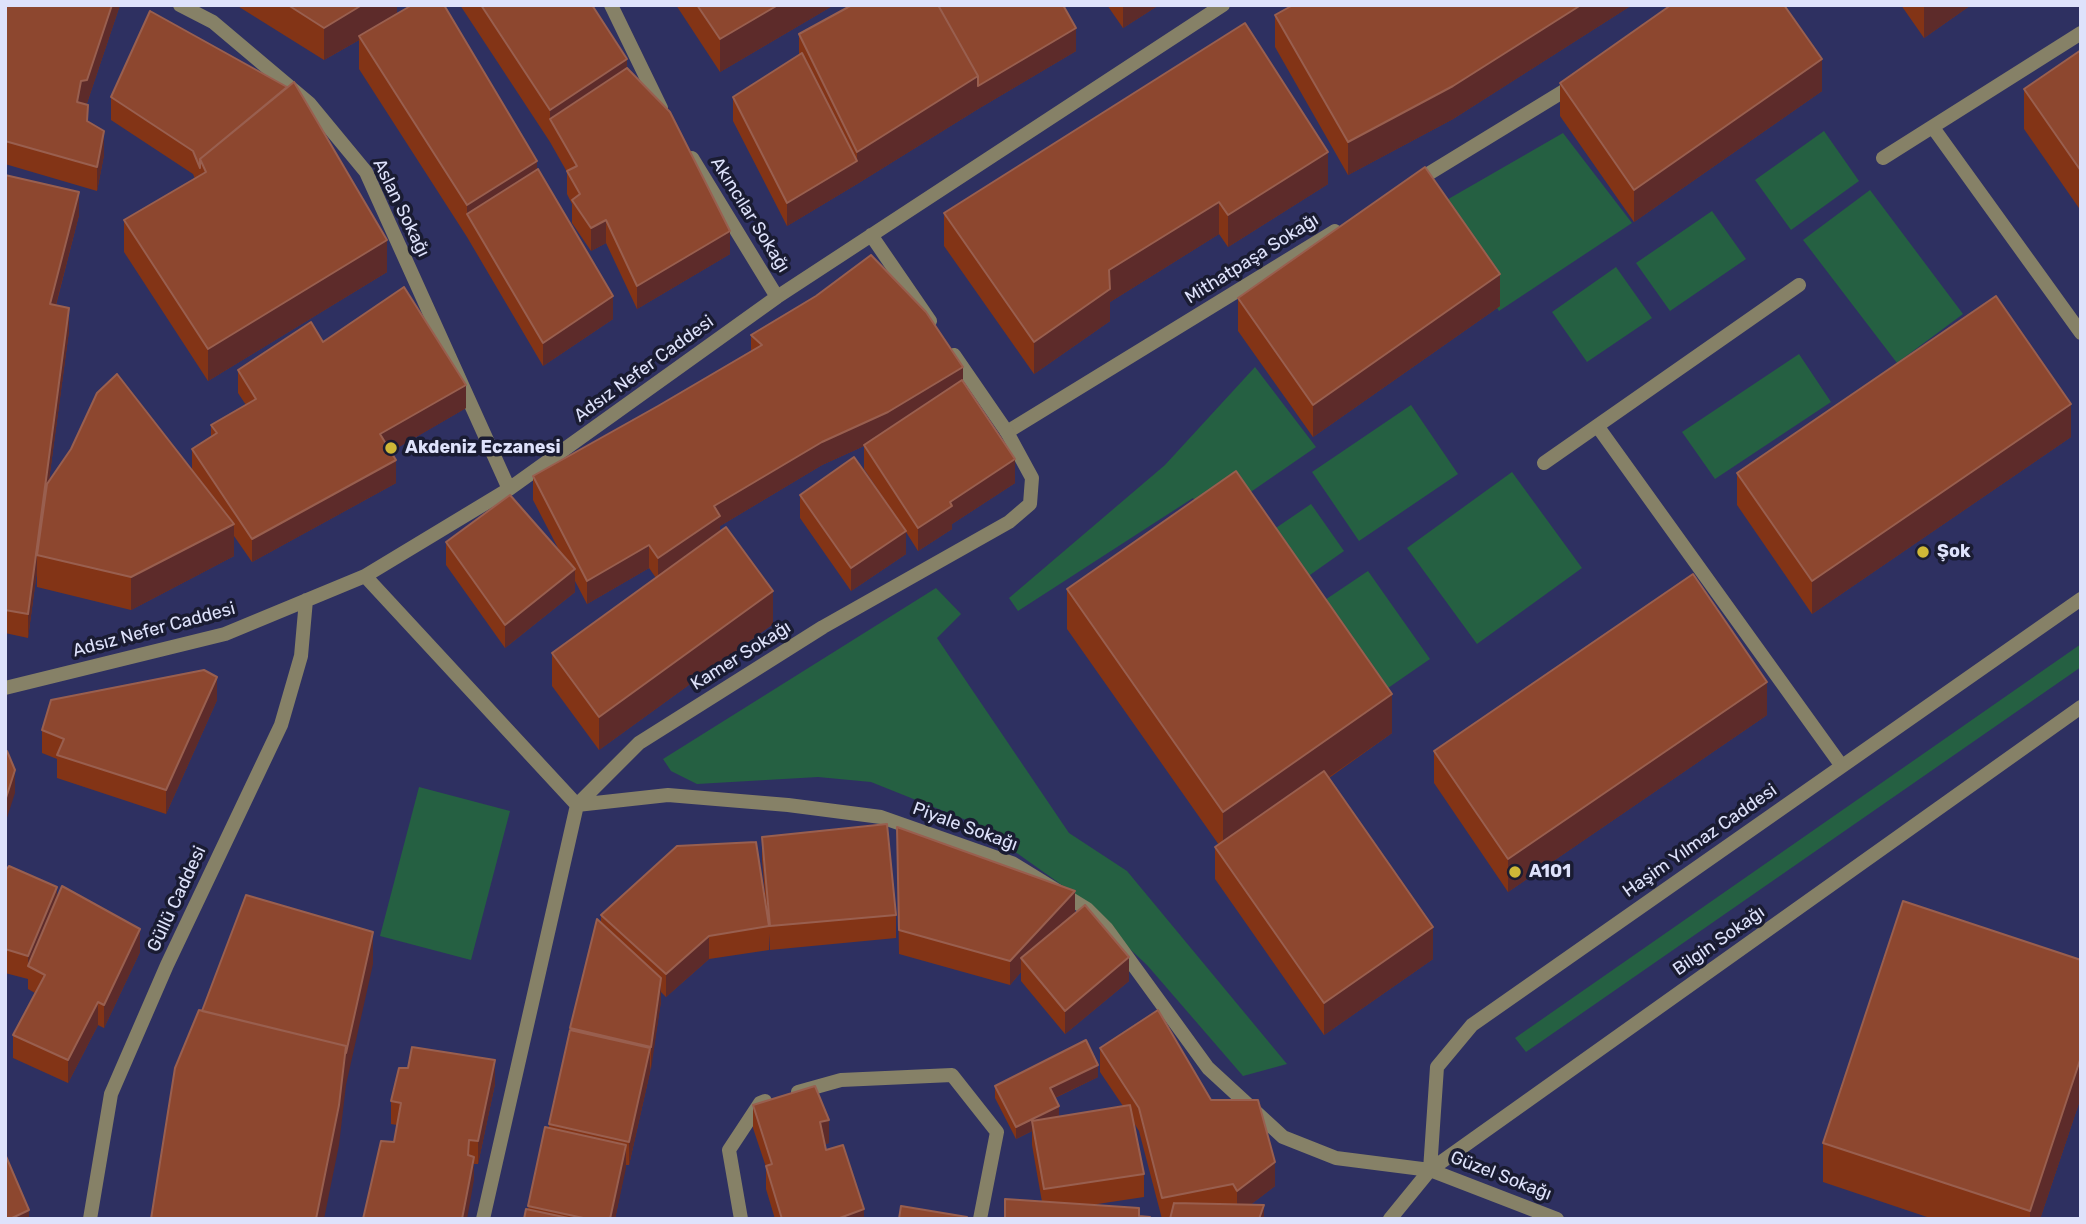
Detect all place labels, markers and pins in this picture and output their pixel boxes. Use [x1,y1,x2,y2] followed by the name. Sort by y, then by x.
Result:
[405,437,561,459] place label: Akdeniz Eczanesi
[383,440,399,456] marker: Akdeniz Eczanesi
[1937,541,1970,563] place label: Şok
[1915,544,1931,560] marker: Şok
[1529,861,1571,883] place label: A101
[1507,864,1523,880] marker: A101

